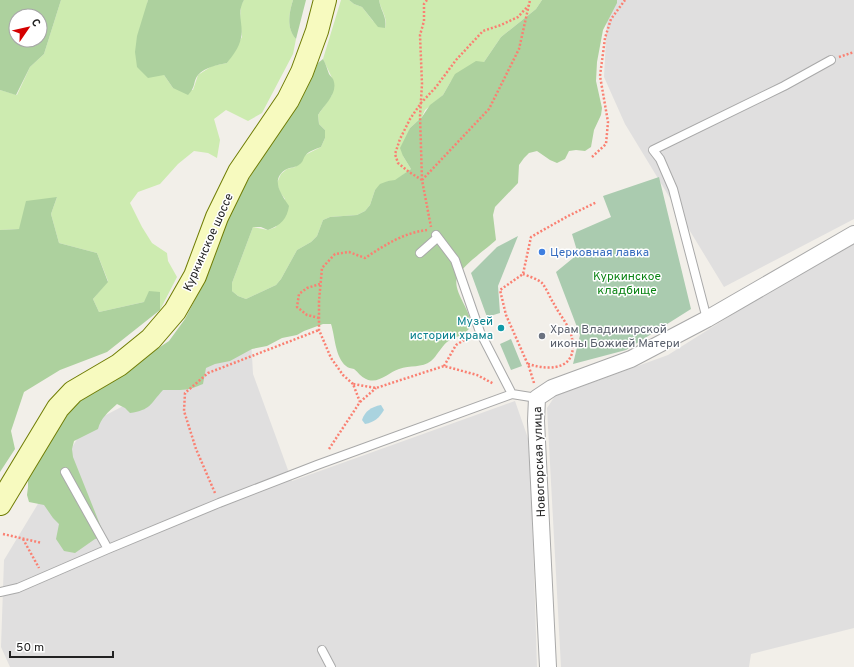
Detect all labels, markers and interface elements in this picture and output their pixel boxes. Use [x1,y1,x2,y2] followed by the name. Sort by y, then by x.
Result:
[8,8,48,48] north arrow
[28,16,43,30] text: С
[180,191,238,294] street label: Куркинское шоссе
[550,245,649,261] place label: Церковная лавка
[537,247,547,257] marker: Церковная лавка
[593,269,661,299] park label: Куркинское кладбище
[410,314,493,344] place label: Музей истории храма
[550,322,680,352] place label: Храм Владимирской иконы Божией Матери
[496,323,506,333] marker: Музей истории храма
[537,331,547,341] marker: Храм Владимирской иконы Божией Матери
[530,406,550,518] street label: Новогорская улица
[10,633,113,659] scale bar
[16,640,44,656] text: 50 m

